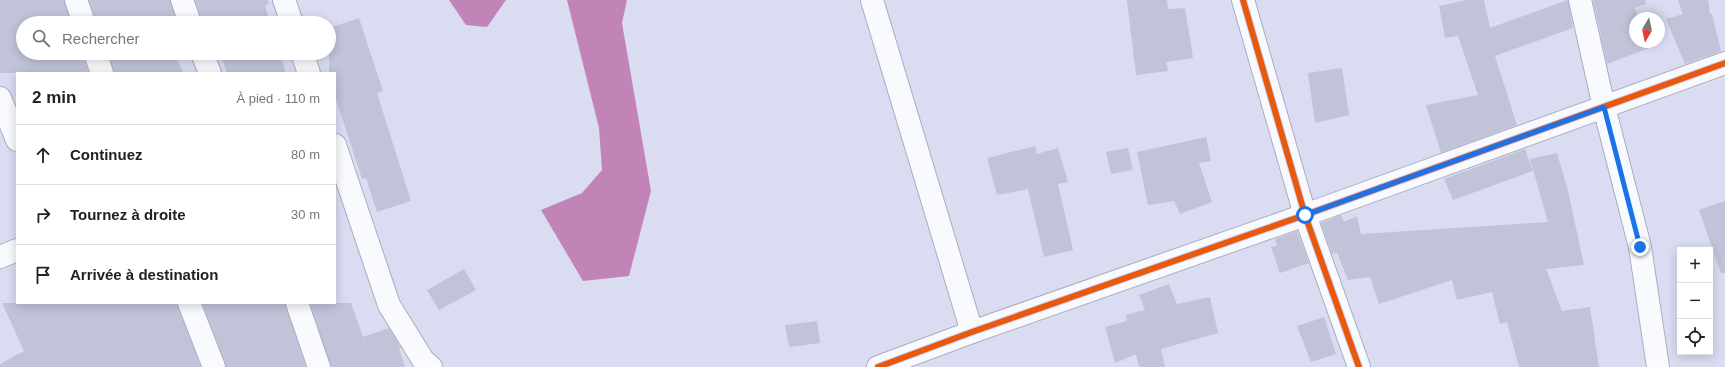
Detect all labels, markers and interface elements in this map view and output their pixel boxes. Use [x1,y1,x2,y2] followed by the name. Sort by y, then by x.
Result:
[1629,12,1665,48] north arrow
[16,16,336,60] search box
[30,27,52,49] icon: search
[62,30,140,47] text: Rechercher
[32,88,76,107] text: 2 min
[236,91,320,106] text: À pied · 110 m
[32,144,54,166] icon: ahead
[70,146,143,163] text: Continuez
[291,147,320,162] text: 80 m
[32,204,54,226] icon: right
[70,206,186,223] text: Tournez à droite
[1296,206,1314,224] route start
[291,207,320,222] text: 30 m
[1631,238,1649,256] route end
[1677,247,1713,355] map controls
[1677,247,1713,283] button: +
[32,264,54,286] icon: arrive
[70,266,218,283] text: Arrivée à destination
[1677,283,1713,319] button: −
[1677,319,1713,355] button: locate

